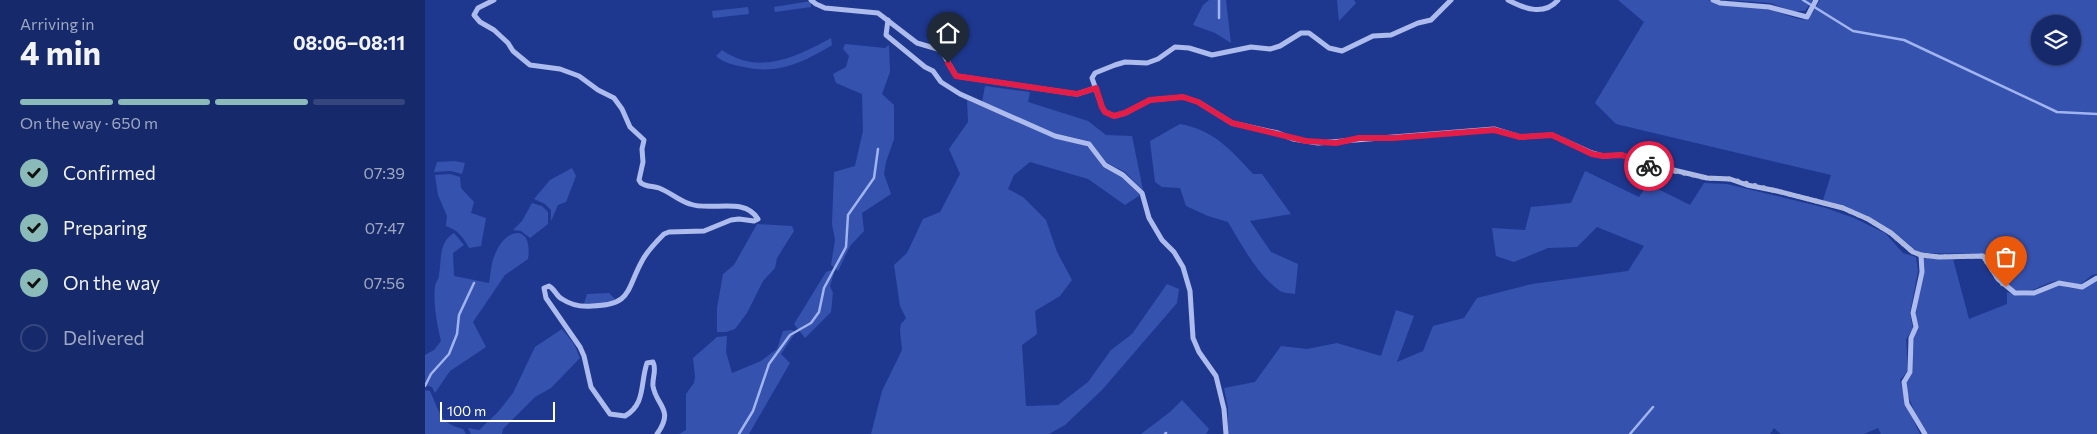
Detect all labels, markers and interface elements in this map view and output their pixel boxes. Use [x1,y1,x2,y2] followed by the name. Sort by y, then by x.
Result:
[927,12,969,63] pin
[20,14,94,33] text: Arriving in
[2031,15,2081,65] map controls
[2031,15,2081,65] button: layers
[934,19,962,47] icon: home
[293,31,405,54] text: 08:06–08:11
[20,32,101,72] text: 4 min
[20,113,158,132] text: On the way · 650 m
[1624,141,1674,191] courier
[1635,152,1663,180] icon: bike
[20,159,48,187] icon: check
[63,161,156,184] text: Confirmed
[364,163,405,182] text: 07:39
[20,214,48,242] icon: check
[63,216,147,239] text: Preparing
[365,218,405,237] text: 07:47
[1985,236,2027,287] pin
[1992,243,2020,271] icon: bag
[20,269,48,297] icon: check
[63,271,160,294] text: On the way
[363,273,405,292] text: 07:56
[63,326,144,349] text: Delivered
[440,399,555,422] scale bar
[447,402,486,419] text: 100 m

